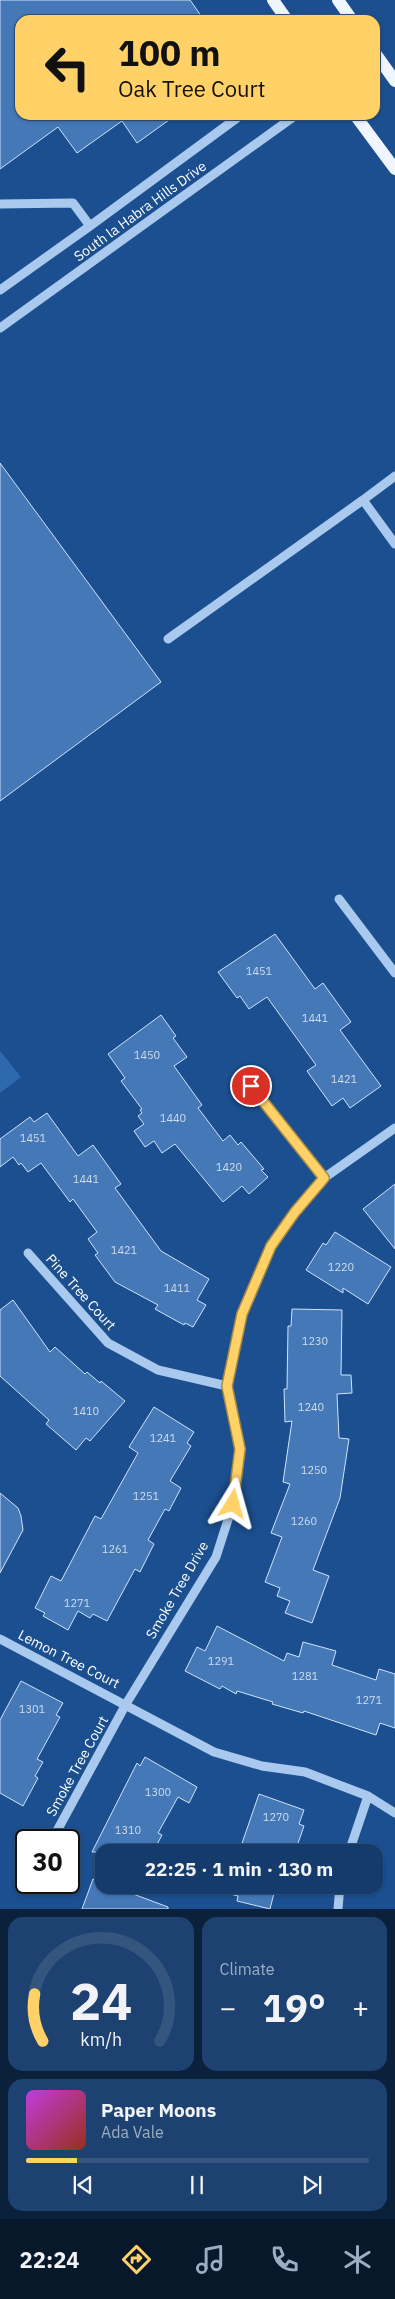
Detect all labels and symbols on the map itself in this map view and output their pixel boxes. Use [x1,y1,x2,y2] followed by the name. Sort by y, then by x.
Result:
[70,157,210,265] street label: South la Habra Hills Drive
[246,964,273,978] house number: 1451
[302,1011,329,1025] house number: 1441
[134,1048,160,1062] house number: 1450
[230,1065,272,1107] pin
[331,1072,358,1086] house number: 1421
[160,1111,186,1125] house number: 1440
[20,1131,47,1145] house number: 1451
[216,1160,242,1174] house number: 1420
[73,1172,100,1186] house number: 1441
[111,1243,138,1257] house number: 1421
[42,1250,120,1334] street label: Pine Tree Court
[328,1260,354,1274] house number: 1220
[164,1281,191,1295] house number: 1411
[302,1334,328,1348] house number: 1230
[298,1400,324,1414] house number: 1240
[73,1404,99,1418] house number: 1410
[150,1431,177,1445] house number: 1241
[301,1463,327,1477] house number: 1250
[206,1477,258,1529] position arrow
[133,1489,160,1503] house number: 1251
[291,1514,317,1528] house number: 1260
[142,1538,212,1642] street label: Smoke Tree Drive
[102,1542,129,1556] house number: 1261
[64,1596,91,1610] house number: 1271
[15,1626,123,1692] street label: Lemon Tree Court
[208,1654,235,1668] house number: 1291
[292,1669,319,1683] house number: 1281
[356,1693,383,1707] house number: 1271
[19,1702,46,1716] house number: 1301
[42,1713,112,1819] street label: Smoke Tree Court
[145,1785,171,1799] house number: 1300
[263,1810,289,1824] house number: 1270
[115,1823,141,1837] house number: 1310
[15,1829,80,1894] speed limit sign: 30

